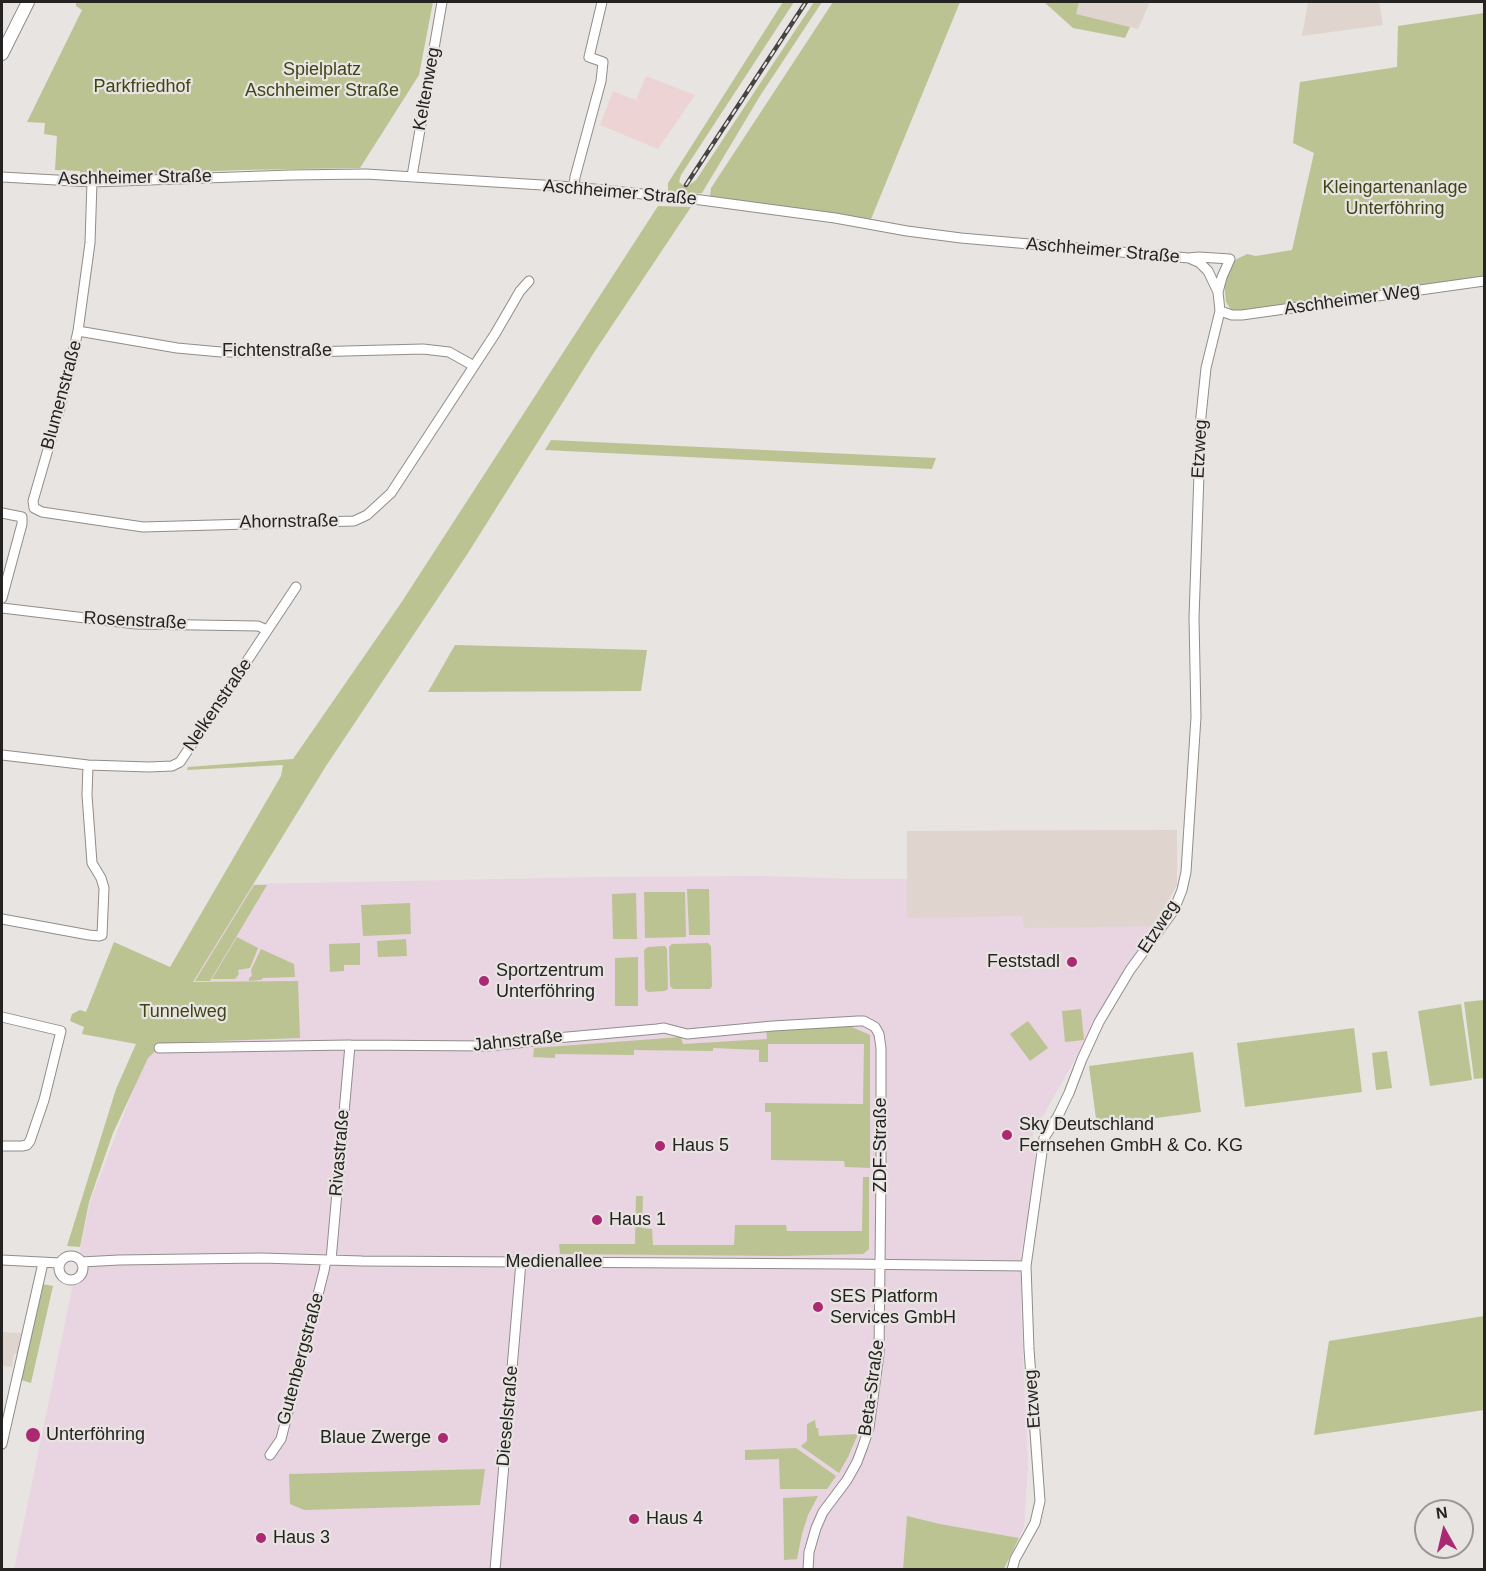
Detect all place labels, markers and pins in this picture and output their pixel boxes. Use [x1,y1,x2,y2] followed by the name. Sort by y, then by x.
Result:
[987,951,1060,973] place label: Feststadl
[1065,955,1079,969] marker: Feststadl
[496,960,604,1002] place label: Sportzentrum Unterföhring
[477,974,491,988] marker: Sportzentrum Unterföhring
[1019,1114,1243,1156] place label: Sky Deutschland Fernsehen GmbH & Co. KG
[1000,1128,1014,1142] marker: Sky Deutschland Fernsehen GmbH & Co. KG
[672,1135,729,1157] place label: Haus 5
[653,1139,667,1153] marker: Haus 5
[609,1209,666,1231] place label: Haus 1
[590,1213,604,1227] marker: Haus 1
[830,1286,956,1328] place label: SES Platform Services GmbH
[811,1300,825,1314] marker: SES Platform Services GmbH
[46,1424,145,1446] place label: Unterföhring
[24,1426,42,1444] marker: Unterföhring
[320,1427,431,1449] place label: Blaue Zwerge
[436,1431,450,1445] marker: Blaue Zwerge
[646,1508,703,1530] place label: Haus 4
[627,1512,641,1526] marker: Haus 4
[273,1527,330,1549] place label: Haus 3
[254,1531,268,1545] marker: Haus 3

